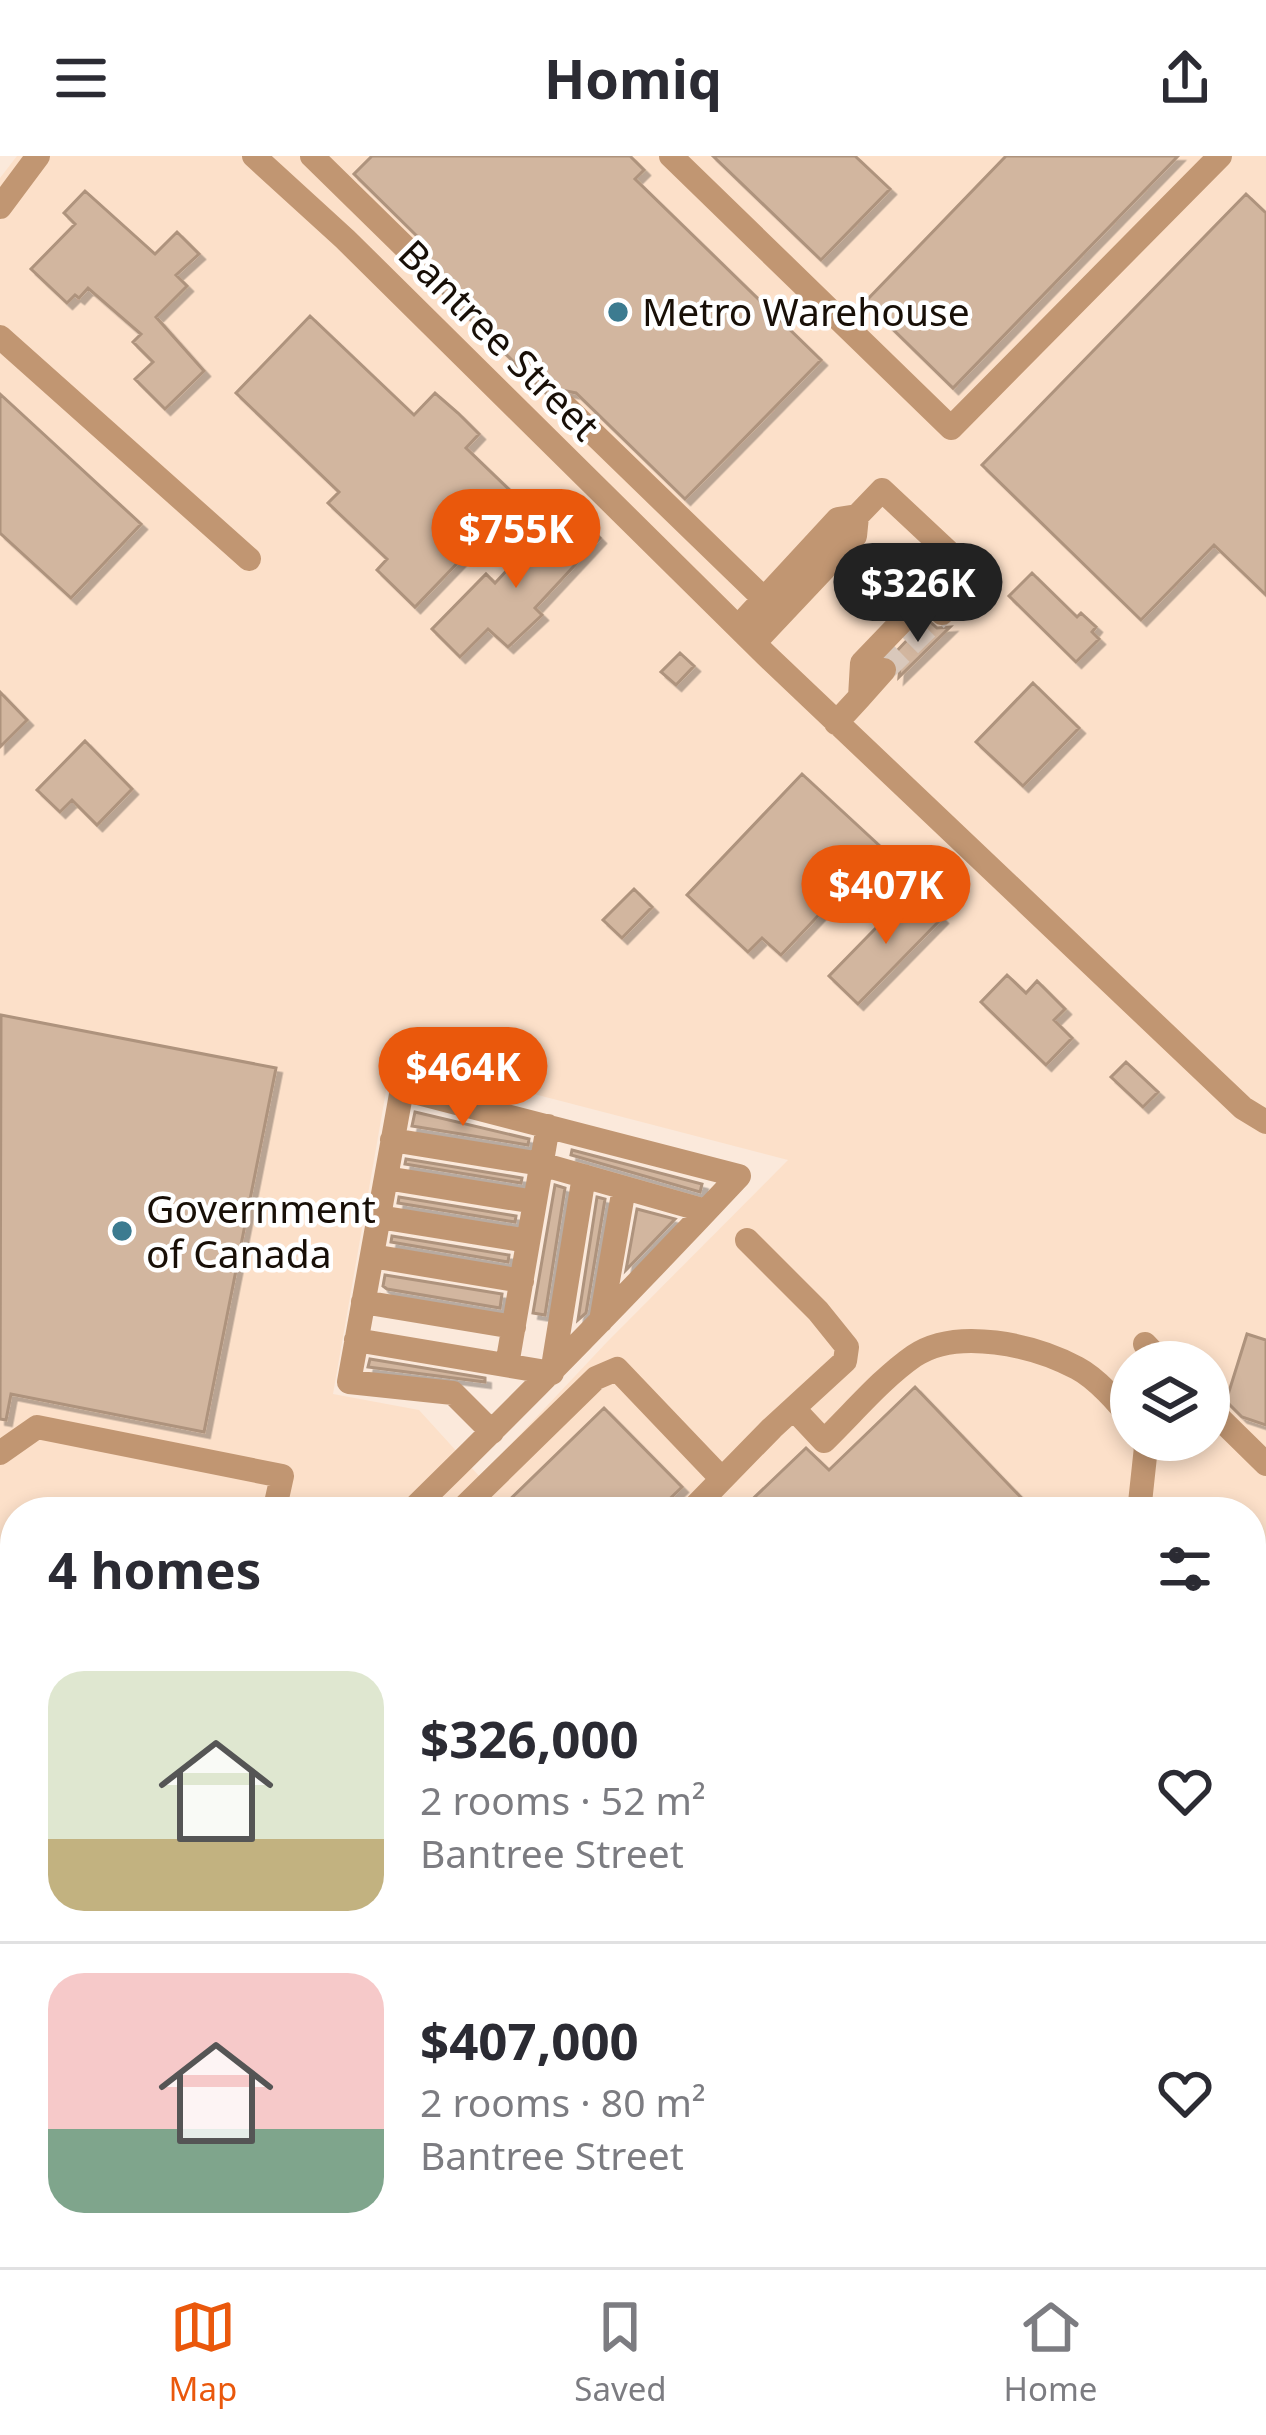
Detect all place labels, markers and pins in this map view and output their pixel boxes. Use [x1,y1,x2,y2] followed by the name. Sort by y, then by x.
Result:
[642,284,970,337] place label: Metro Warehouse
[605,299,631,325] marker: Metro Warehouse
[432,489,600,591] pin: $755K
[834,543,1002,645] pin: $326K
[802,845,970,947] pin: $407K
[379,1027,547,1129] pin: $464K
[146,1181,376,1279] place label: Government of Canada
[109,1218,135,1244] marker: Government of Canada

